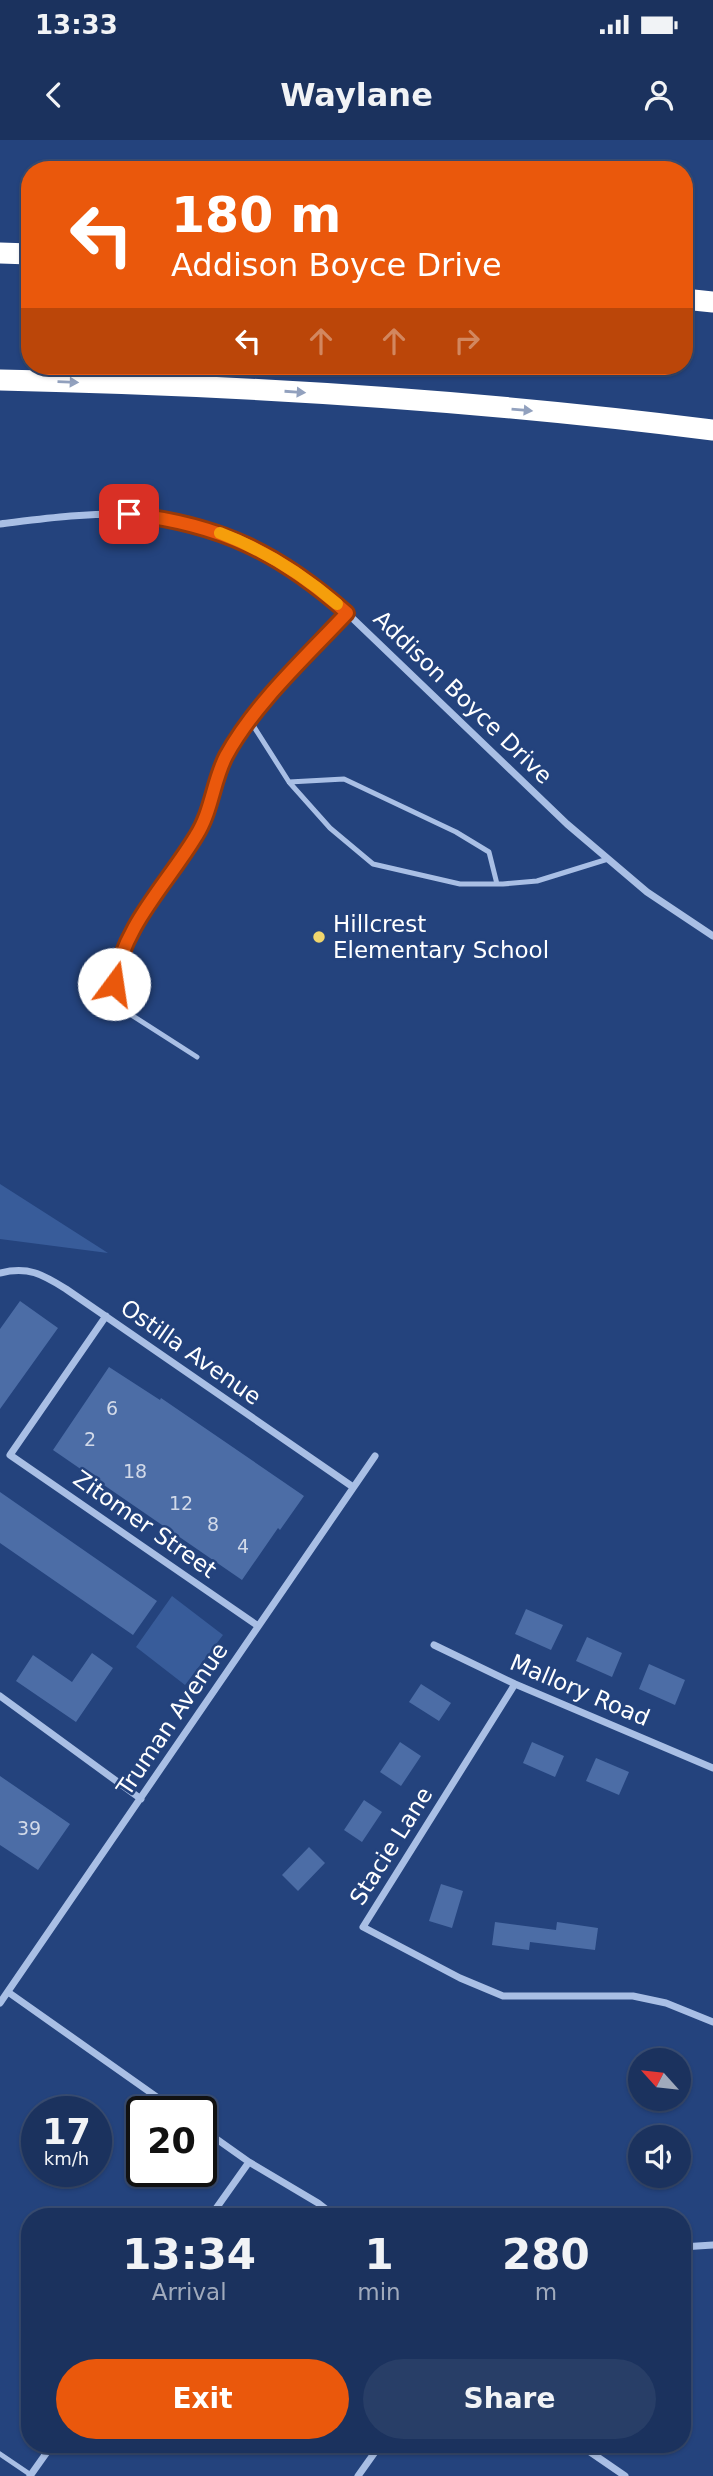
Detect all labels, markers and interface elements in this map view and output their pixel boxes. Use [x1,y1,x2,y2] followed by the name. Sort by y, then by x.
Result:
[35,10,118,40] text: 13:33
[35,76,73,114] icon: back
[280,76,433,114] text: Waylane
[640,76,678,114] icon: person
[171,187,341,244] text: 180 m
[56,189,147,280] icon: left
[171,246,502,284] text: Addison Boyce Drive
[229,322,267,360] icon: left
[302,322,340,360] icon: ahead
[375,322,413,360] icon: ahead
[448,322,486,360] icon: right
[57,376,79,387] one-way arrow
[285,387,307,398] one-way arrow
[511,405,533,416] one-way arrow
[99,484,159,544] pin
[110,495,148,533] icon: arrive
[368,605,558,789] street label: Addison Boyce Drive
[333,911,549,963] place label: Hillcrest Elementary School
[311,929,327,945] marker: Hillcrest Elementary School
[77,947,151,1021] position arrow
[116,1294,266,1410] street label: Ostilla Avenue
[106,1397,118,1419] house number: 6
[84,1428,96,1450] house number: 2
[123,1460,147,1482] house number: 18
[69,1465,221,1583] street label: Zitomer Street
[169,1492,193,1514] house number: 12
[207,1513,219,1535] house number: 8
[237,1535,249,1557] house number: 4
[111,1638,233,1801] street label: Truman Avenue
[506,1649,654,1731] street label: Mallory Road
[345,1782,437,1910] street label: Stacie Lane
[17,1817,41,1839] house number: 39
[628,2048,691,2110] north arrow
[628,2048,691,2188] map controls
[126,2096,217,2187] speed limit sign: 20
[42,2112,91,2152] text: 17
[628,2125,691,2188] button: sound
[44,2148,89,2169] text: km/h
[122,2230,256,2279] text: 13:34
[364,2230,394,2279] text: 1
[502,2230,590,2279] text: 280
[152,2279,227,2305] text: Arrival
[357,2279,401,2305] text: min
[535,2279,557,2305] text: m
[56,2359,349,2439] button: Exit
[363,2359,656,2439] button: Share

